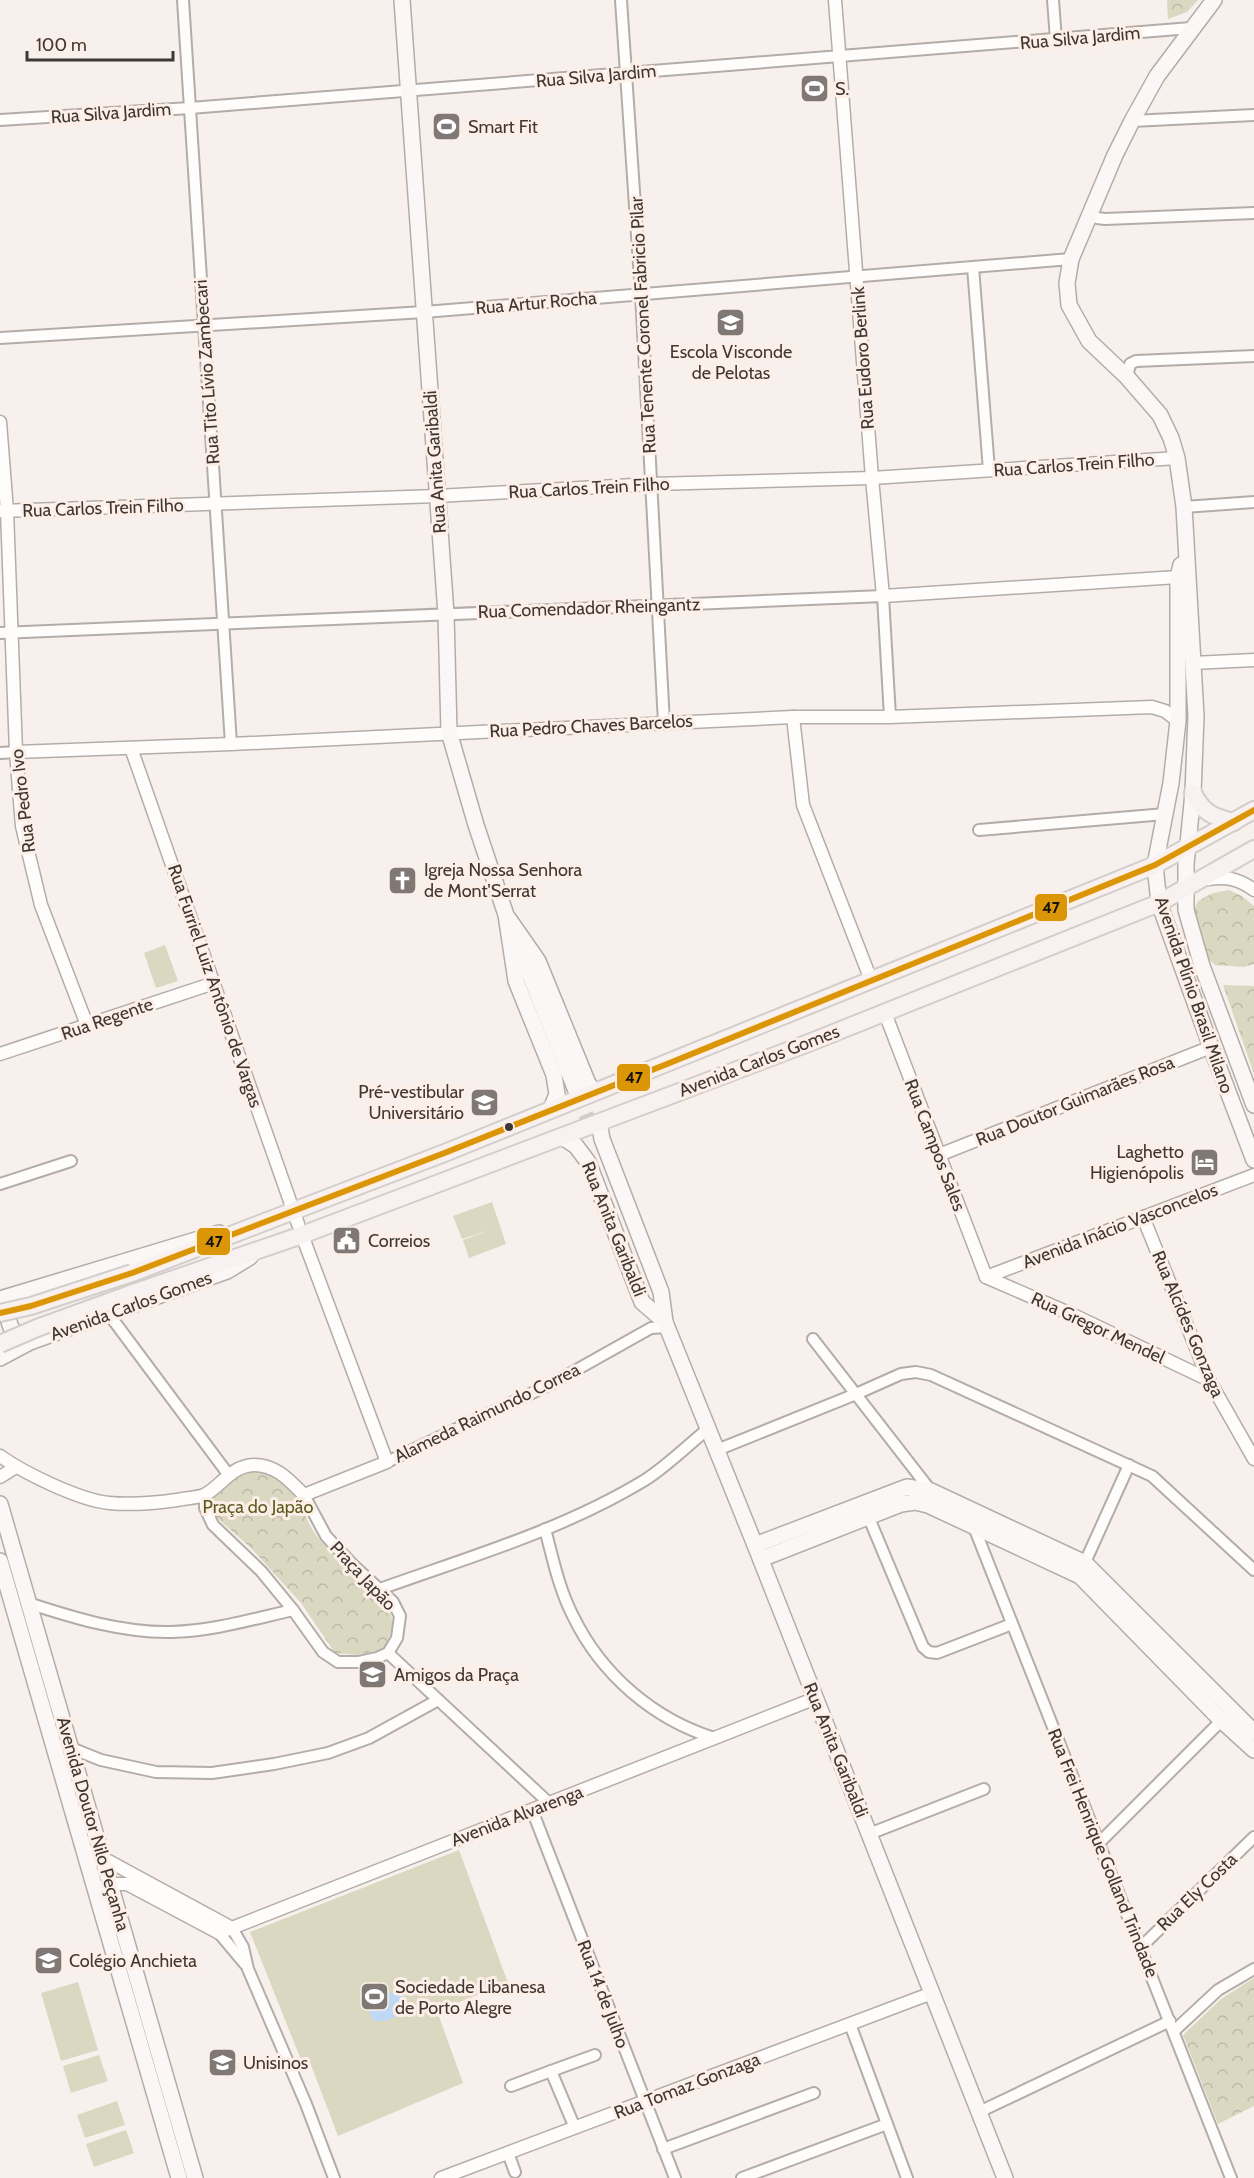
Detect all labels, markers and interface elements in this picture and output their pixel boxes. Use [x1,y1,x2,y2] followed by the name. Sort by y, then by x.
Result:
[1019,22,1141,54] street label: Rua Silva Jardim
[27,24,172,62] scale bar
[36,34,87,56] text: 100 m
[535,60,657,92] street label: Rua Silva Jardim
[798,73,830,105] sports icon: S.
[835,78,849,100] place label: S.
[50,98,172,128] street label: Rua Silva Jardim
[431,111,463,143] sports icon: Smart Fit
[468,116,538,138] place label: Smart Fit
[625,196,661,454] street label: Rua Tenente Coronel Fabricio Pilar
[190,279,224,465] street label: Rua Tito Lívio Zambecari
[847,285,879,430] street label: Rua Eudoro Berlink
[474,287,598,319] street label: Rua Artur Rocha
[715,307,747,339] school or university icon: Escola Visconde de Pelotas
[670,341,792,384] place label: Escola Visconde de Pelotas
[419,390,451,534] street label: Rua Anita Garibaldi
[993,448,1155,482] street label: Rua Carlos Trein Filho
[508,473,670,503] street label: Rua Carlos Trein Filho
[22,494,184,522] street label: Rua Carlos Trein Filho
[477,593,701,623] street label: Rua Comendador Rheingantz
[489,710,693,742] street label: Rua Pedro Chaves Barcelos
[6,748,40,854] street label: Rua Pedro Ivo
[424,859,582,902] place label: Igreja Nossa Senhora de Mont'Serrat
[163,861,267,1111] street label: Rua Furriel Luiz Antônio de Vargas
[387,864,419,896] church icon: Igreja Nossa Senhora de Mont'Serrat
[1034,893,1068,922] line badge: 47
[1150,894,1238,1096] street label: Avenida Plínio Brasil Milano
[1042,898,1061,917] text: 47
[58,993,156,1045] street label: Rua Regente
[676,1020,842,1102] street label: Avenida Carlos Gomes
[973,1051,1178,1151] street label: Rua Doutor Guimarães Rosa
[616,1063,651,1092] line badge: 47
[625,1068,644,1087] text: 47
[900,1076,970,1214] street label: Rua Campos Sales
[358,1081,464,1124] place label: Pré-vestibular Universitário
[469,1086,501,1118] school or university icon: Pré-vestibular Universitário
[503,1121,515,1133] unlabelled marker
[1090,1141,1184,1184] place label: Laghetto Higienópolis
[1189,1146,1221,1178] hotel icon: Laghetto Higienópolis
[577,1158,651,1300] street label: Rua Anita Garibaldi
[1019,1179,1221,1273] street label: Avenida Inácio Vasconcelos
[331,1225,363,1257] public building icon: Correios
[196,1227,231,1256] line badge: 47
[368,1230,430,1252] place label: Correios
[205,1232,224,1251] text: 47
[1147,1247,1229,1401] street label: Rua Alcídes Gonzaga
[47,1267,215,1345] street label: Avenida Carlos Gomes
[1028,1287,1169,1369] street label: Rua Gregor Mendel
[391,1358,584,1468] street label: Alameda Raimundo Correa
[203,1496,313,1518] park label: Praça do Japão
[325,1537,401,1615] street label: Praça Japão
[357,1659,389,1691] school or university icon: Amigos da Praça
[394,1664,519,1686] place label: Amigos da Praça
[799,1679,873,1821] street label: Rua Anita Garibaldi
[52,1714,134,1934] street label: Avenida Doutor Nilo Peçanha
[1043,1725,1163,1981] street label: Rua Frei Henrique Golland Trindade
[448,1781,586,1851] street label: Avenida Alvarenga
[1152,1848,1242,1936] street label: Rua Ely Costa
[572,1937,634,2051] street label: Rua 14 de Julho
[32,1945,64,1977] school or university icon: Colégio Anchieta
[69,1950,197,1972] place label: Colégio Anchieta
[395,1976,546,2019] place label: Sociedade Libanesa de Porto Alegre
[358,1981,390,2013] sports icon: Sociedade Libanesa de Porto Alegre
[206,2047,238,2079] school or university icon: Unisinos
[611,2048,763,2124] street label: Rua Tomaz Gonzaga
[243,2052,308,2074] place label: Unisinos

